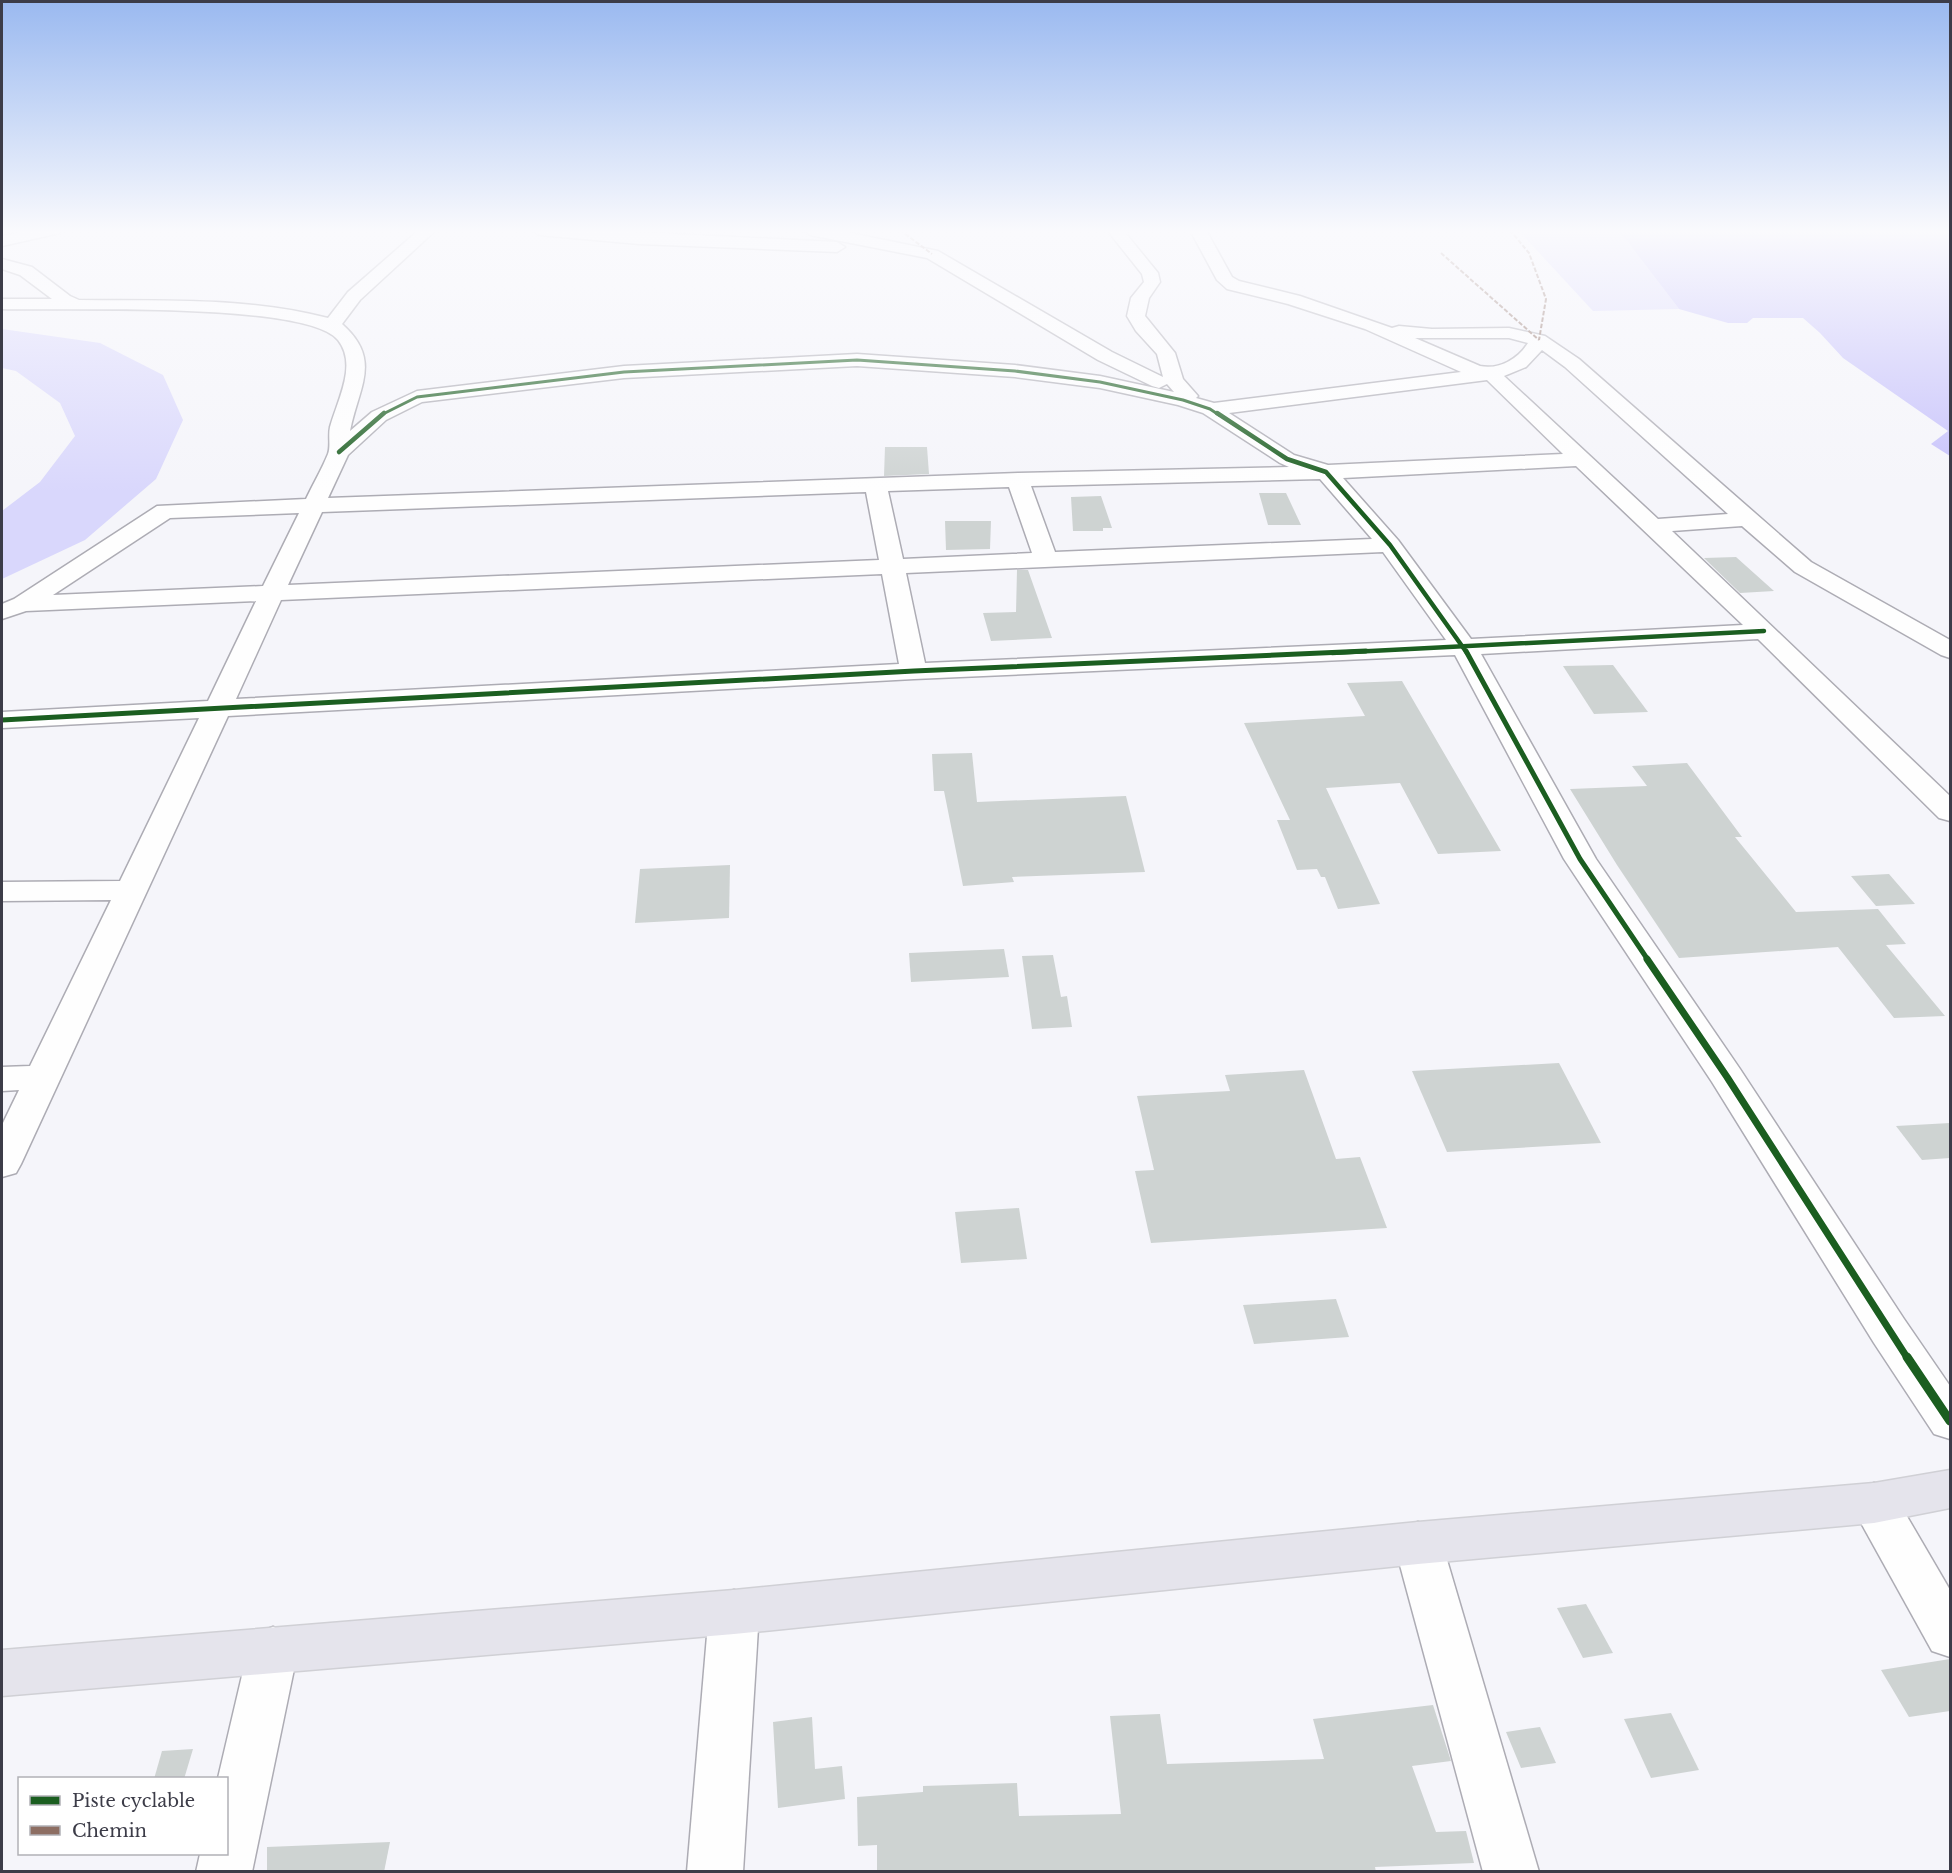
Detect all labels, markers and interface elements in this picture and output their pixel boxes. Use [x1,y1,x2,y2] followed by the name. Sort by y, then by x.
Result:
[18,1777,228,1855] legend
[72,1790,195,1812] text: Piste cyclable
[72,1820,147,1842] text: Chemin

